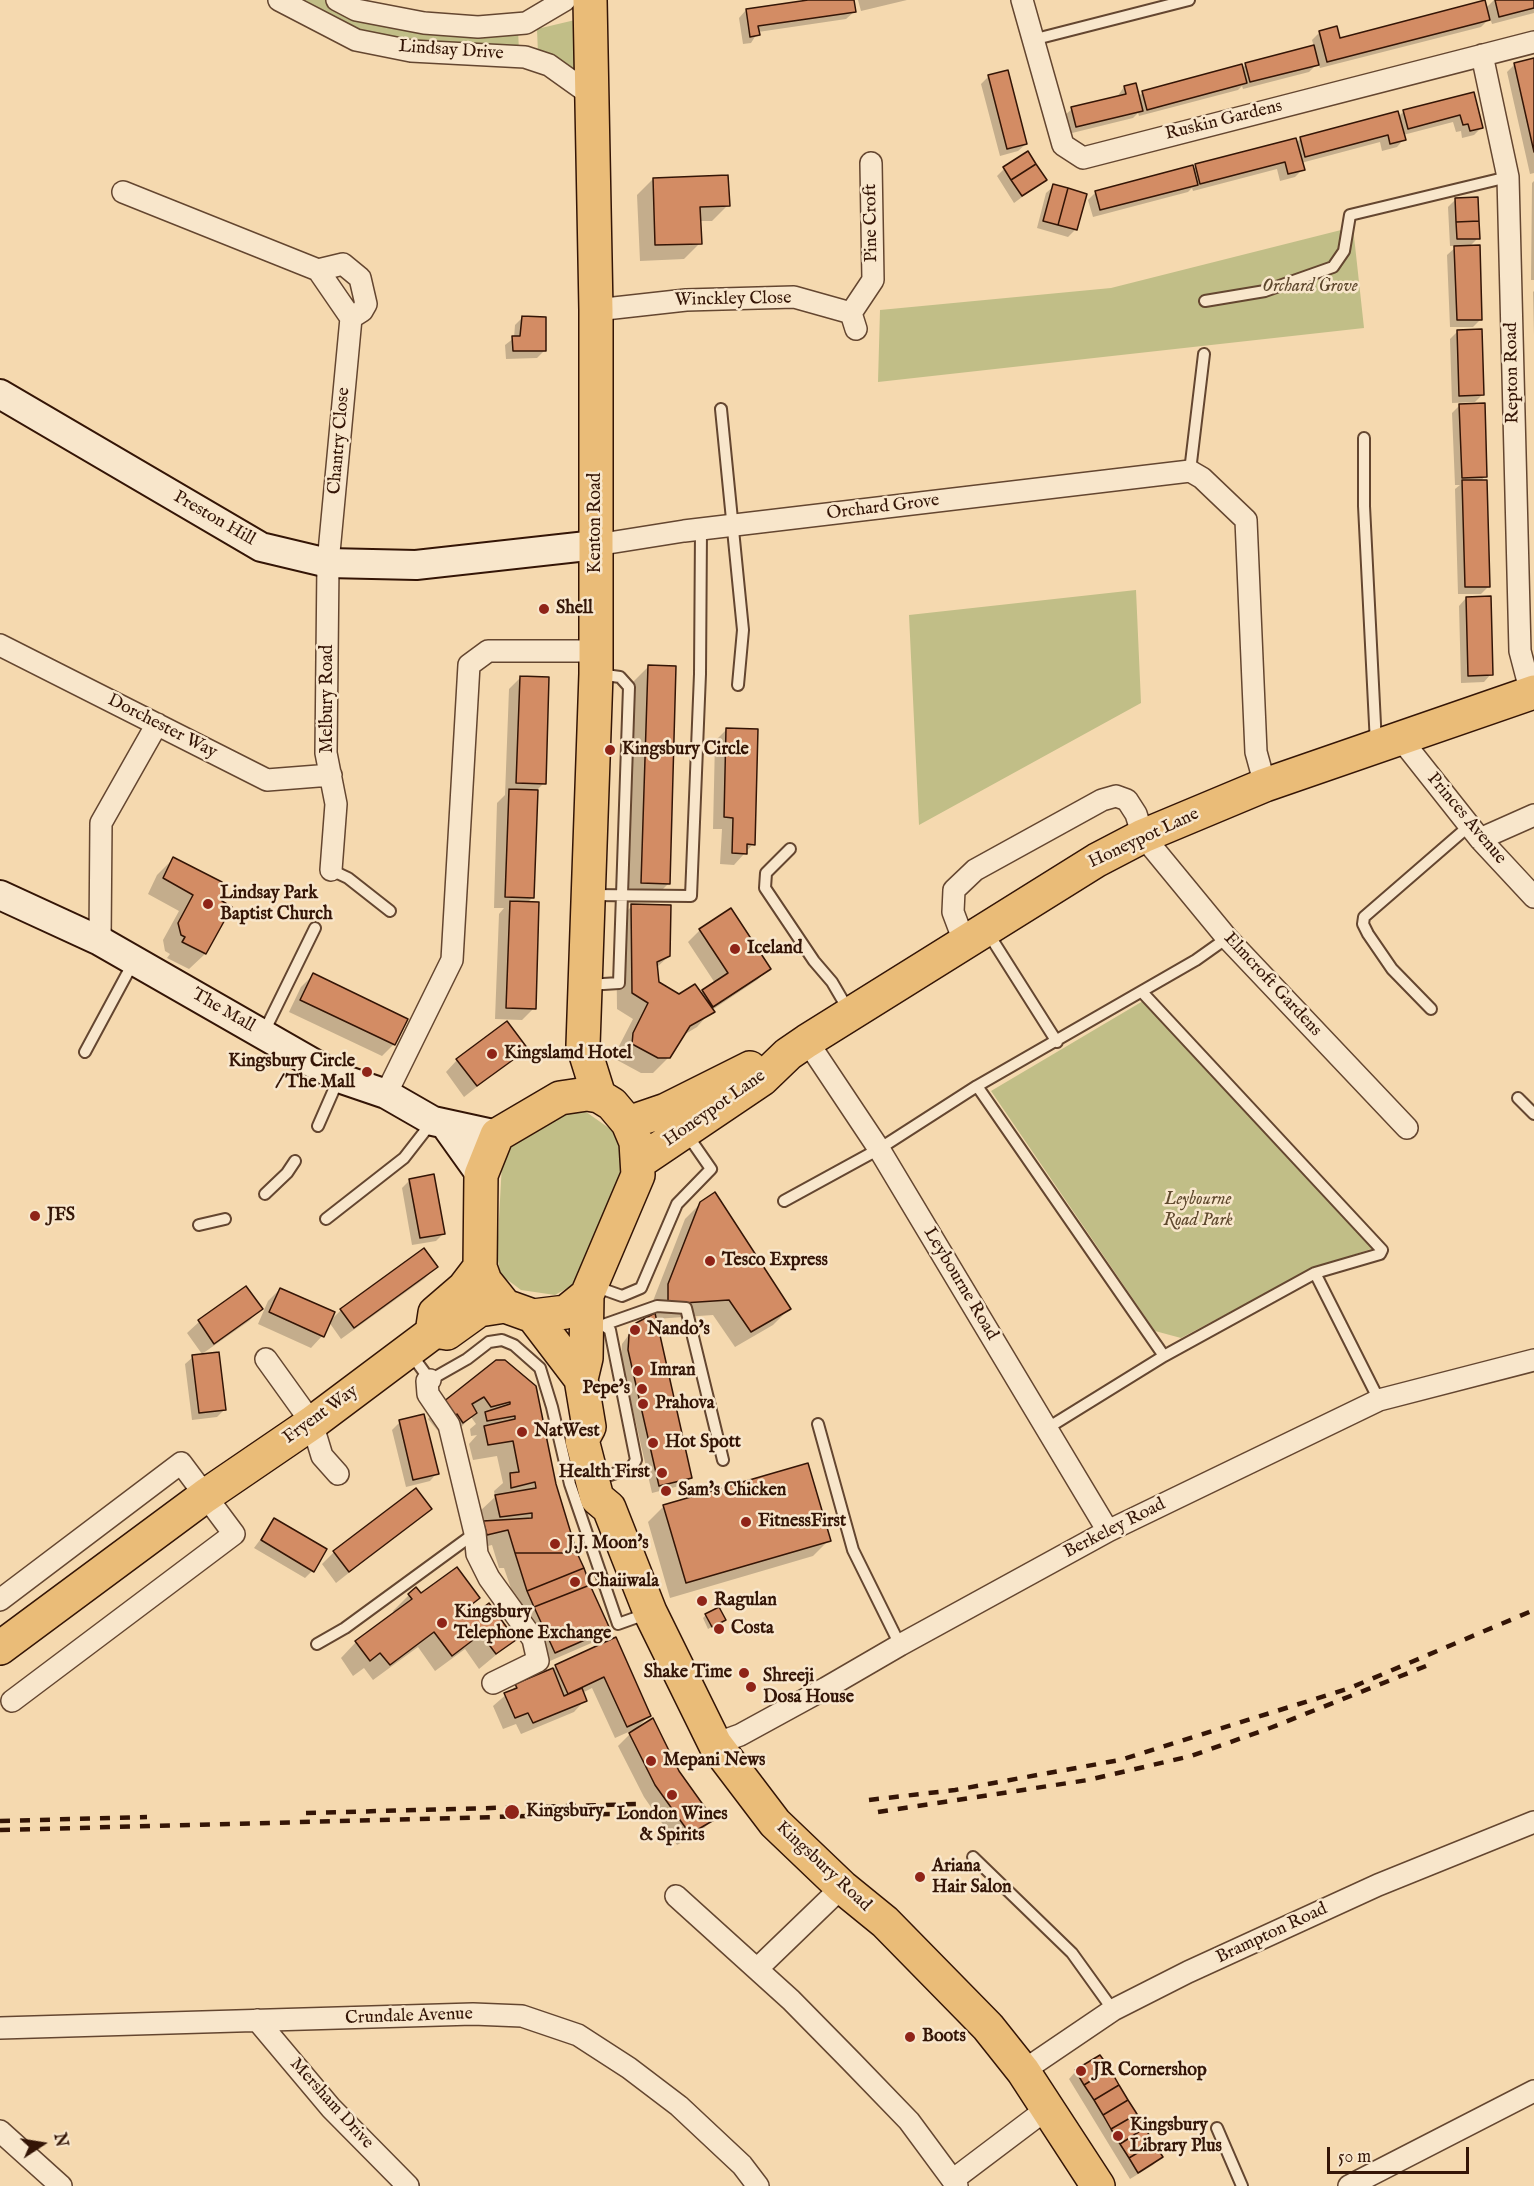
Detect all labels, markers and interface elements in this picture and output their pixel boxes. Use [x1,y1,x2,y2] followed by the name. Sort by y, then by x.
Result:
[398,37,504,65] street label: Lindsay Drive
[1163,96,1285,146] street label: Ruskin Gardens
[861,183,883,263] street label: Pine Croft
[1262,276,1358,298] park label: Orchard Grove
[674,288,792,312] street label: Winckley Close
[1501,322,1525,424] street label: Repton Road
[325,387,355,495] street label: Chantry Close
[585,473,607,573] street label: Kenton Road
[169,487,259,551] street label: Preston Hill
[825,490,941,526] street label: Orchard Grove
[556,598,593,620] place label: Shell
[537,602,551,616] marker: Shell
[317,645,339,753] street label: Melbury Road
[104,690,220,764] street label: Dorchester Way
[622,739,749,761] place label: Kingsbury Circle
[603,743,617,757] marker: Kingsbury Circle
[1422,769,1510,869] street label: Princes Avenue
[1085,804,1203,874] street label: Honeypot Lane
[220,883,332,926] place label: Lindsay Park Baptist Church
[201,897,215,911] marker: Lindsay Park Baptist Church
[1218,928,1326,1042] street label: Elmcroft Gardens
[747,938,802,960] place label: Iceland
[728,942,742,956] marker: Iceland
[188,984,258,1038] street label: The Mall
[504,1043,632,1065] place label: Kingslamd Hotel
[485,1047,499,1061] marker: Kingslamd Hotel
[228,1051,355,1094] place label: Kingsbury Circle / The Mall
[360,1065,374,1079] marker: Kingsbury Circle / The Mall
[660,1066,770,1152] street label: Honeypot Lane
[1163,1189,1233,1232] park label: Leybourne Road Park
[47,1205,75,1227] place label: JFS
[28,1209,42,1223] marker: JFS
[918,1224,1002,1344] street label: Leybourne Road
[722,1250,828,1272] place label: Tesco Express
[703,1254,717,1268] marker: Tesco Express
[647,1319,710,1341] place label: Nando's
[628,1323,642,1337] marker: Nando's
[650,1360,696,1382] place label: Imran
[631,1364,645,1378] marker: Imran
[582,1378,630,1400] place label: Pepe's
[280,1381,362,1449] street label: Fryent Way
[635,1382,649,1396] marker: Pepe's
[655,1393,715,1415] place label: Prahova
[636,1397,650,1411] marker: Prahova
[534,1421,600,1443] place label: NatWest
[515,1425,529,1439] marker: NatWest
[665,1432,741,1454] place label: Hot Spott
[646,1436,660,1450] marker: Hot Spott
[559,1462,650,1484] place label: Health First
[655,1466,669,1480] marker: Health First
[678,1480,786,1502] place label: Sam's Chicken
[659,1484,673,1498] marker: Sam's Chicken
[1061,1494,1169,1564] street label: Berkeley Road
[758,1511,846,1533] place label: FitnessFirst
[739,1515,753,1529] marker: FitnessFirst
[567,1533,649,1555] place label: J.J. Moon's
[548,1537,562,1551] marker: J.J. Moon's
[587,1571,659,1593] place label: Chaiiwala
[568,1575,582,1589] marker: Chaiiwala
[714,1590,777,1612] place label: Ragulan
[695,1594,709,1608] marker: Ragulan
[454,1602,611,1644] place label: Kingsbury Telephone Exchange
[435,1616,449,1630] marker: Kingsbury Telephone Exchange
[731,1618,774,1640] place label: Costa
[712,1622,726,1636] marker: Costa
[644,1662,732,1684] place label: Shake Time
[737,1666,751,1680] marker: Shake Time
[763,1666,854,1708] place label: Shreeji Dosa House
[744,1680,758,1694] marker: Shreeji Dosa House
[663,1750,765,1772] place label: Mepani News
[644,1754,658,1768] marker: Mepani News
[665,1788,679,1802] marker: London Wines & Spirits
[526,1801,604,1823] place label: Kingsbury
[503,1803,521,1821] marker: Kingsbury
[616,1804,728,1846] place label: London Wines & Spirits
[771,1817,875,1917] street label: Kingsbury Road
[932,1856,1012,1898] place label: Ariana Hair Salon
[913,1870,927,1884] marker: Ariana Hair Salon
[1213,1899,1331,1969] street label: Brampton Road
[345,2004,473,2030] street label: Crundale Avenue
[922,2026,966,2048] place label: Boots
[903,2030,917,2044] marker: Boots
[284,2054,378,2154] street label: Mersham Drive
[1093,2060,1207,2082] place label: JR Cornershop
[1074,2064,1088,2078] marker: JR Cornershop
[12,2114,72,2174] north arrow
[1130,2115,1222,2158] place label: Kingsbury Library Plus
[1111,2129,1125,2143] marker: Kingsbury Library Plus
[48,2131,71,2149] text: N
[1330,2135,1472,2173] scale bar
[1338,2146,1371,2169] text: 50 m

